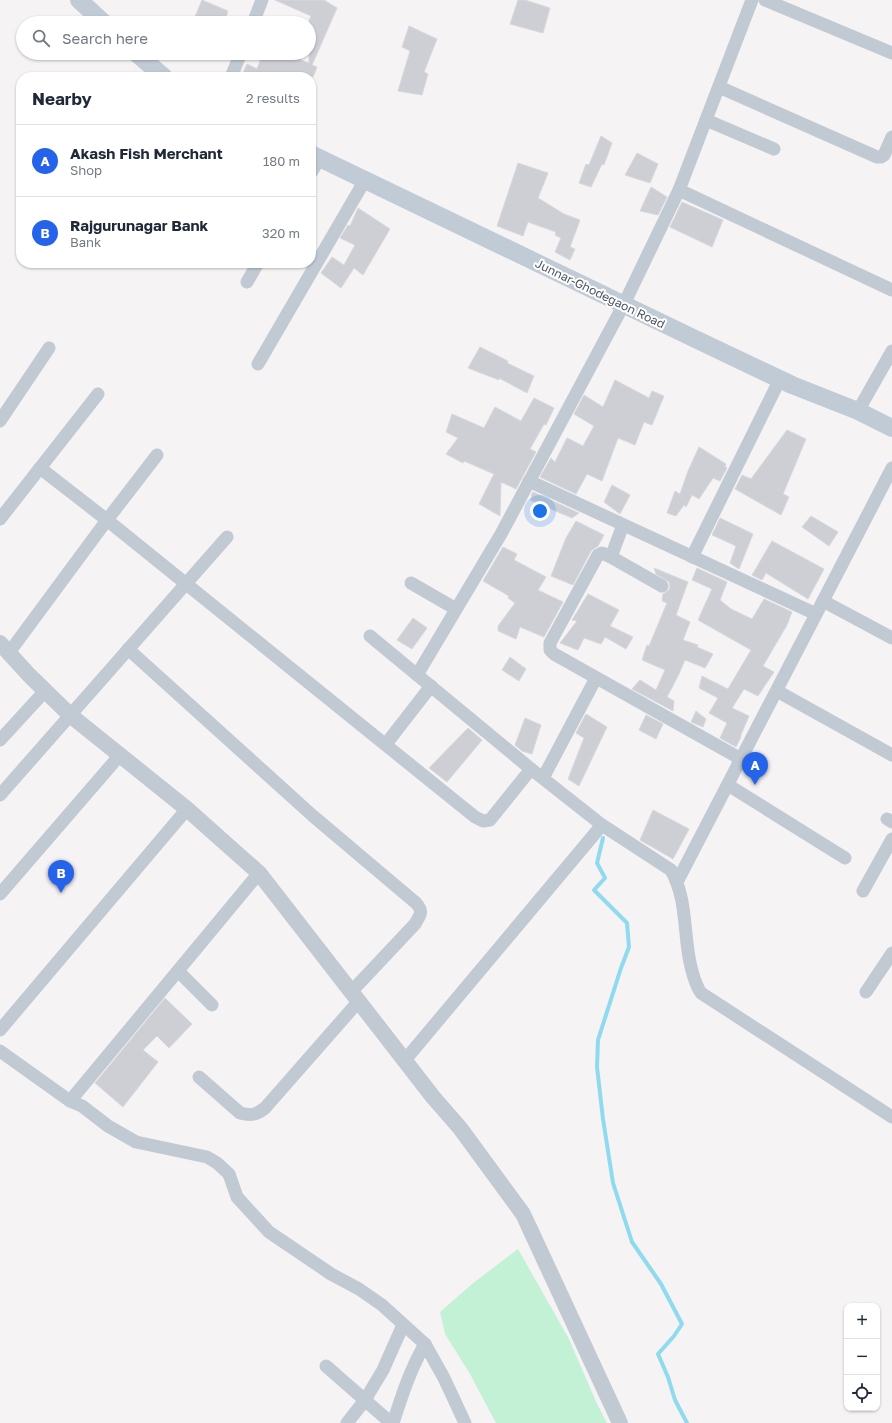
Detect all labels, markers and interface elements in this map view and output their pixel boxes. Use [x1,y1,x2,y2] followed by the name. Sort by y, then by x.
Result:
[16,16,316,60] search box
[30,27,52,49] icon: search
[62,29,148,47] text: Search here
[32,88,92,109] text: Nearby
[246,90,300,106] text: 2 results
[70,144,223,162] text: Akash Fish Merchant
[40,153,50,169] text: A
[263,153,300,169] text: 180 m
[70,162,102,178] text: Shop
[70,216,208,234] text: Rajgurunagar Bank
[40,225,50,241] text: B
[262,225,300,241] text: 320 m
[70,234,101,250] text: Bank
[533,256,668,332] street label: Junnar-Ghodegaon Road
[530,501,550,521] your location
[742,752,768,785] pin: A
[48,860,74,893] pin: B
[844,1303,880,1411] map controls
[844,1303,880,1339] button: +
[844,1339,880,1375] button: −
[844,1375,880,1411] button: locate

